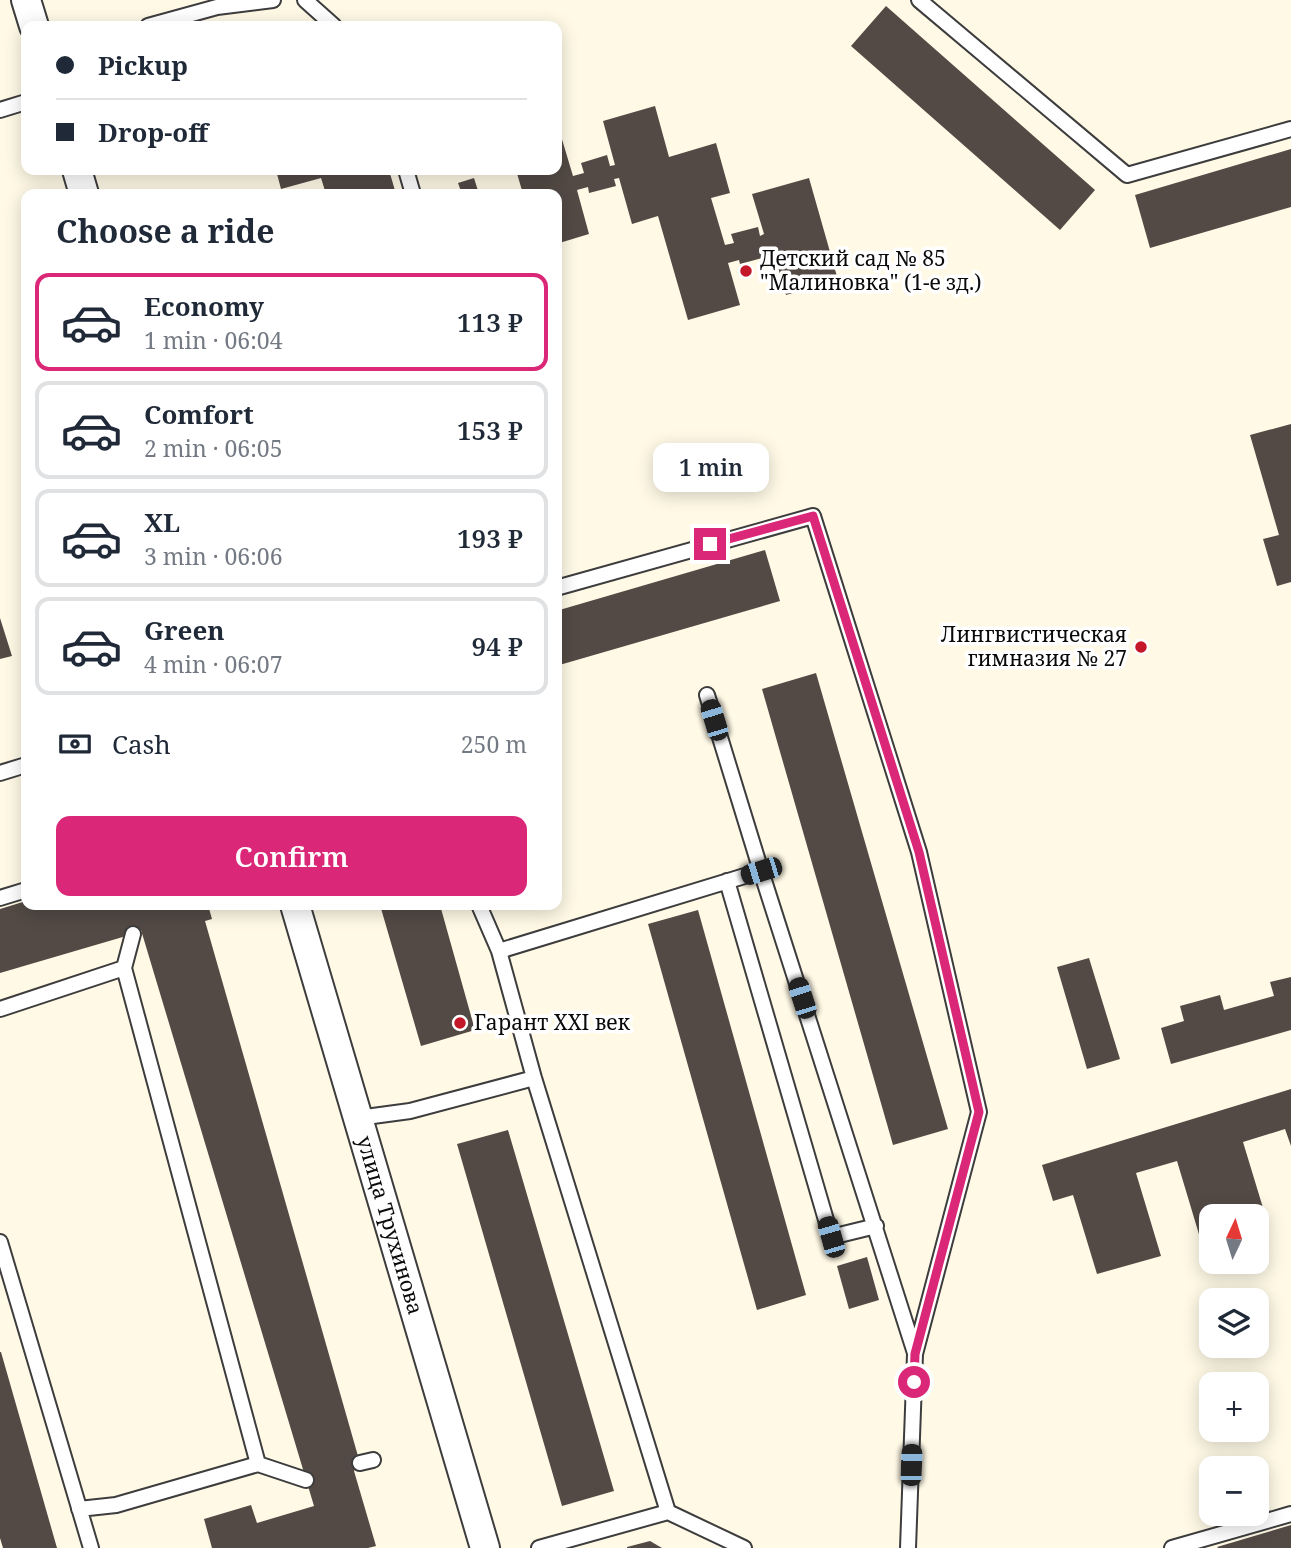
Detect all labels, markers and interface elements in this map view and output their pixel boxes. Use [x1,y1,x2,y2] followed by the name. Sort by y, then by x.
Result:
[98,47,188,83] text: Pickup
[98,114,208,150] text: Drop-off
[56,209,275,252] text: Choose a ride
[760,244,982,296] place label: Детский сад № 85 "Малиновка" (1-е зд.)
[738,263,754,279] marker: Детский сад № 85 "Малиновка" (1-е зд.)
[144,288,264,324] text: Economy
[60,291,123,354] icon: car
[457,304,523,340] text: 113 ₽
[144,324,282,356] text: 1 min · 06:04
[144,396,254,432] text: Comfort
[60,399,123,462] icon: car
[457,412,523,448] text: 153 ₽
[144,432,282,464] text: 2 min · 06:05
[652,442,768,491] callout: 1 min
[679,451,743,483] text: 1 min
[144,504,180,540] text: XL
[60,507,123,570] icon: car
[457,520,523,556] text: 193 ₽
[694,528,726,560] route end
[144,540,282,572] text: 3 min · 06:06
[144,612,225,648] text: Green
[60,615,123,678] icon: car
[941,620,1127,672] place label: Лингвистическая гимназия № 27
[472,628,523,664] text: 94 ₽
[1133,639,1149,655] marker: Лингвистическая гимназия № 27
[144,648,282,680] text: 4 min · 06:07
[698,697,731,743] car
[56,725,94,763] icon: cash
[112,726,171,762] text: Cash
[461,728,527,760] text: 250 m
[56,816,527,896] button: Confirm
[738,855,785,887] car
[786,975,819,1021] car
[474,1008,631,1036] place label: Гарант XXI век
[452,1015,468,1031] marker: Гарант XXI век
[351,1132,430,1318] street label: улица Трухинова
[1199,1204,1269,1274] north arrow
[1199,1204,1269,1526] map controls
[816,1214,847,1260] car
[1199,1288,1269,1358] button: layers
[898,1366,930,1398] route start
[1199,1372,1269,1442] button: +
[900,1444,923,1486] car
[1199,1456,1269,1526] button: −

